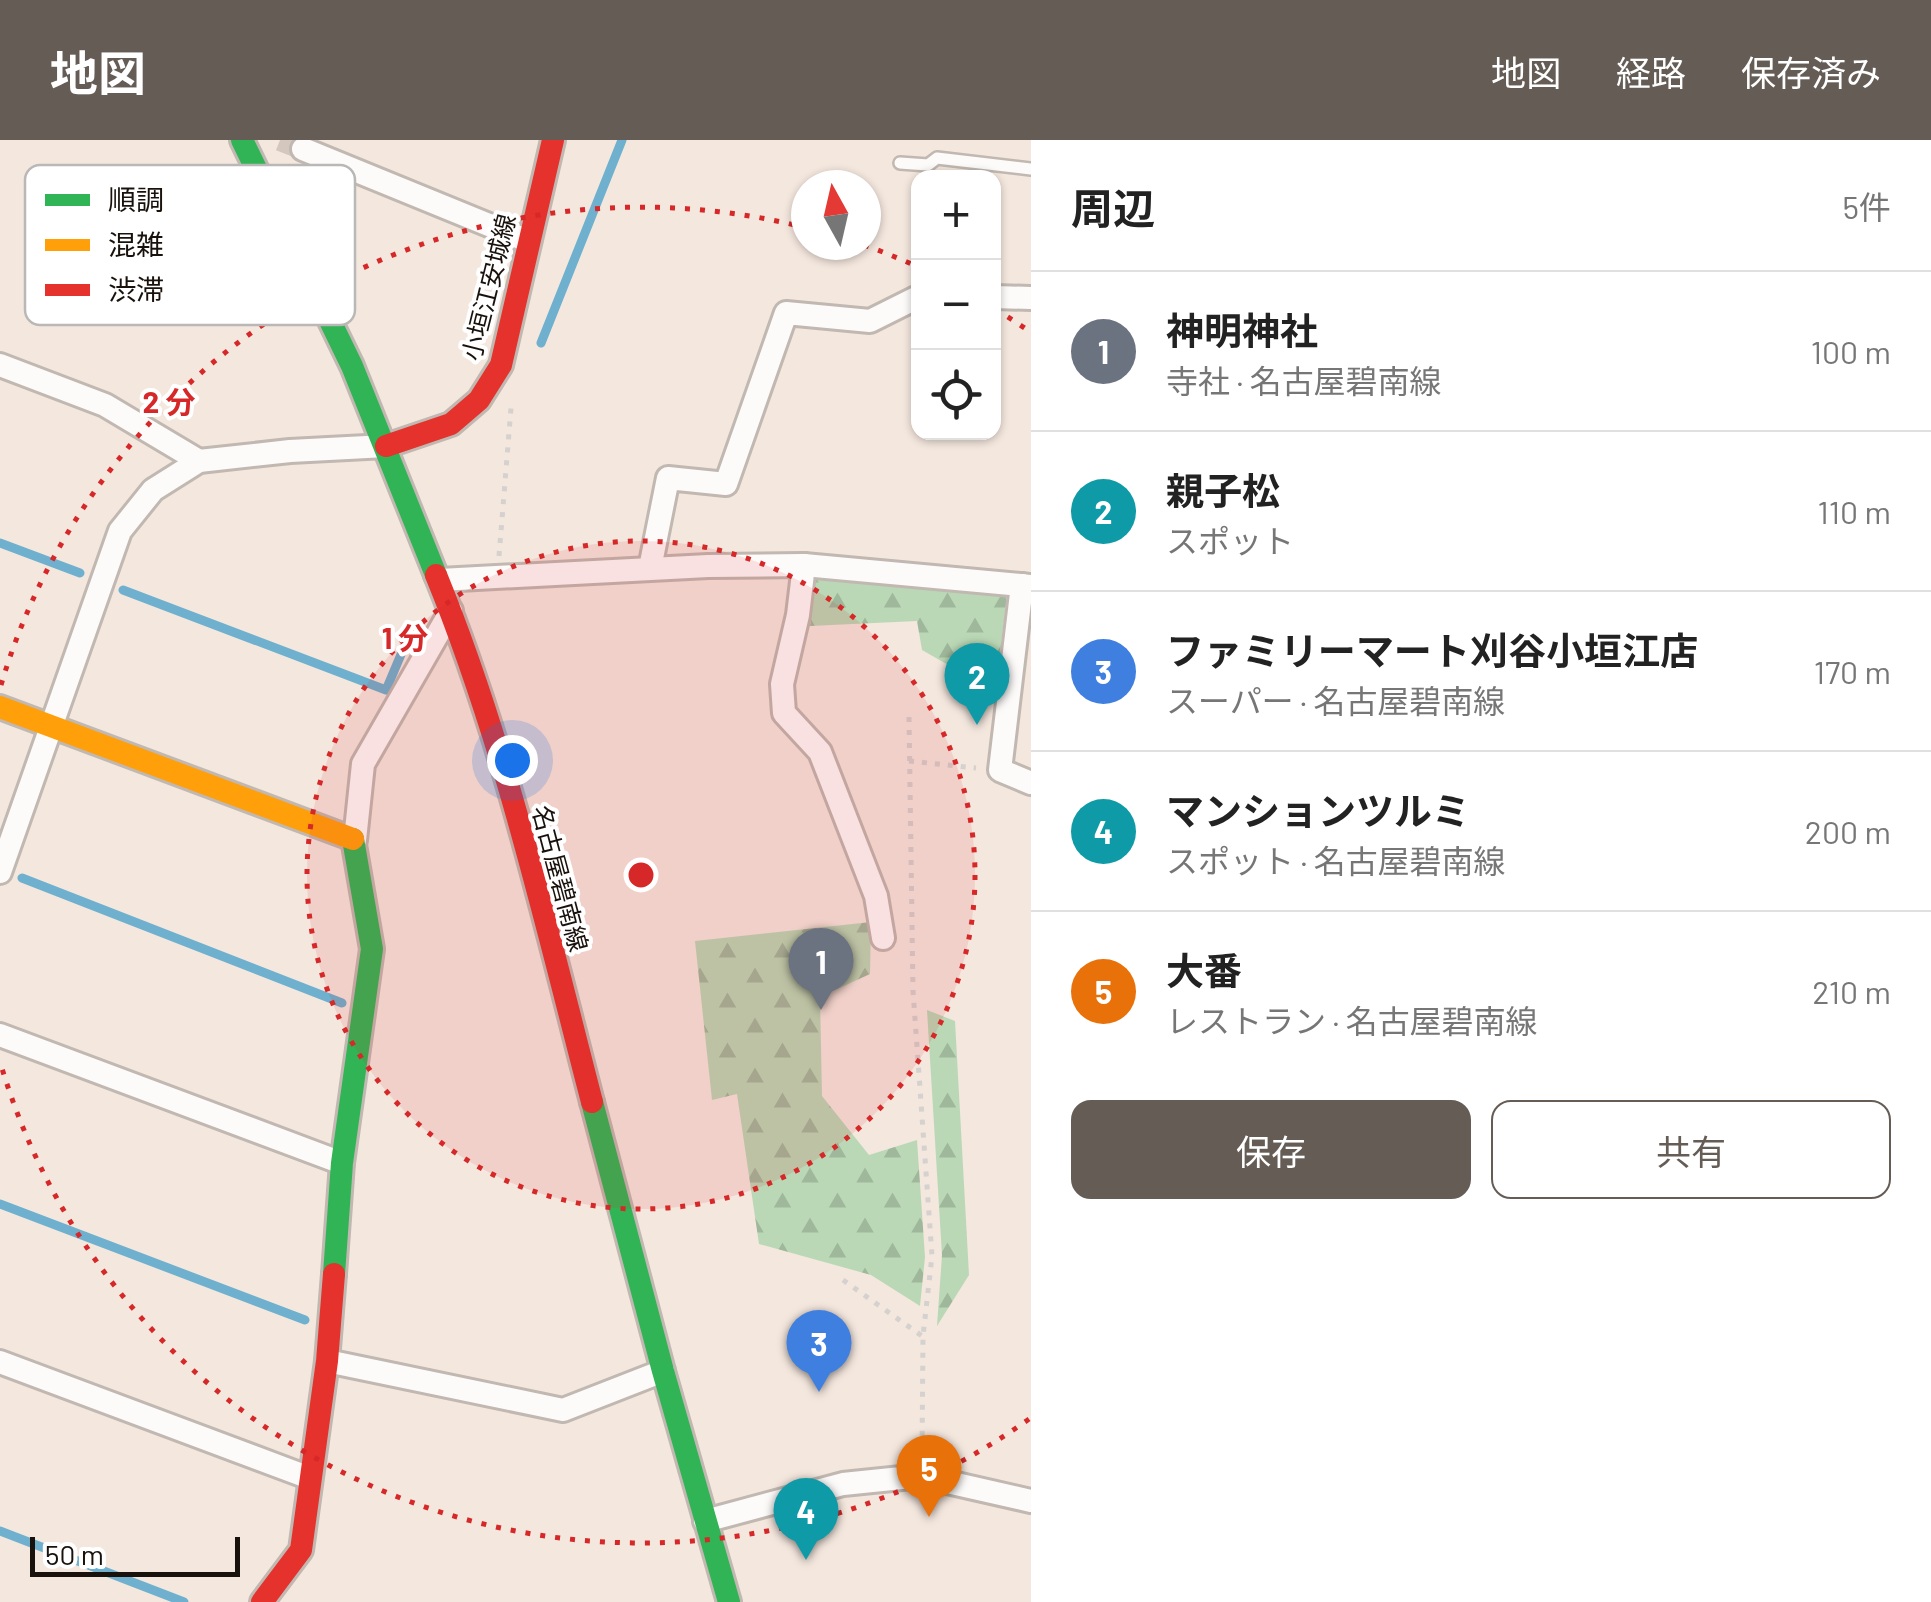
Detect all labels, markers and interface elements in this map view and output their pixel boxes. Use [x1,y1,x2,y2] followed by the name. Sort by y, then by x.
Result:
[50,43,146,101] text: 地図
[1491,51,1561,93] text: 地図
[1616,51,1686,93] text: 経路
[1741,51,1881,93] text: 保存済み
[25,165,355,325] legend
[791,170,881,260] north arrow
[911,170,1001,440] map controls
[911,170,1001,260] button: +
[108,182,164,216] text: 順調
[1071,182,1155,232] text: 周辺
[1843,187,1891,225] text: 5件
[455,211,521,363] street label: 小垣江安城線
[108,227,164,261] text: 混雑
[911,260,1001,350] button: −
[108,272,164,306] text: 渋滞
[1166,307,1318,353] text: 神明神社
[1098,332,1109,370] text: 1
[1811,332,1891,370] text: 100 m
[911,350,1001,440] button: locate
[1166,361,1442,399] text: 寺社 · 名古屋碧南線
[143,383,195,419] text: 2 分
[1166,467,1280,513] text: 親子松
[1095,492,1112,530] text: 2
[1818,492,1891,530] text: 110 m
[1166,521,1294,559] text: スポット
[382,619,428,655] text: 1 分
[1166,627,1698,673] text: ファミリーマート刈谷小垣江店
[944,642,1010,725] pin: 2
[1095,652,1112,690] text: 3
[1814,652,1891,690] text: 170 m
[1166,681,1505,719] text: スーパー · 名古屋碧南線
[487,735,538,786] your location
[1166,787,1470,833] text: マンションツルミ
[527,802,595,954] street label: 名古屋碧南線
[1094,812,1113,850] text: 4
[1805,812,1891,850] text: 200 m
[1166,841,1506,879] text: スポット · 名古屋碧南線
[623,857,659,893] centre of rings
[788,928,854,1010] pin: 1
[1166,947,1242,993] text: 大番
[1095,972,1112,1010] text: 5
[1812,972,1891,1010] text: 210 m
[1166,1001,1538,1039] text: レストラン · 名古屋碧南線
[1071,1100,1471,1199] button: 保存
[1491,1100,1891,1199] button: 共有
[786,1310,852,1392] pin: 3
[896,1434,962,1517] pin: 5
[774,1478,838,1560] pin: 4
[30,1532,240,1576] scale bar
[45,1537,104,1571] text: 50 m

